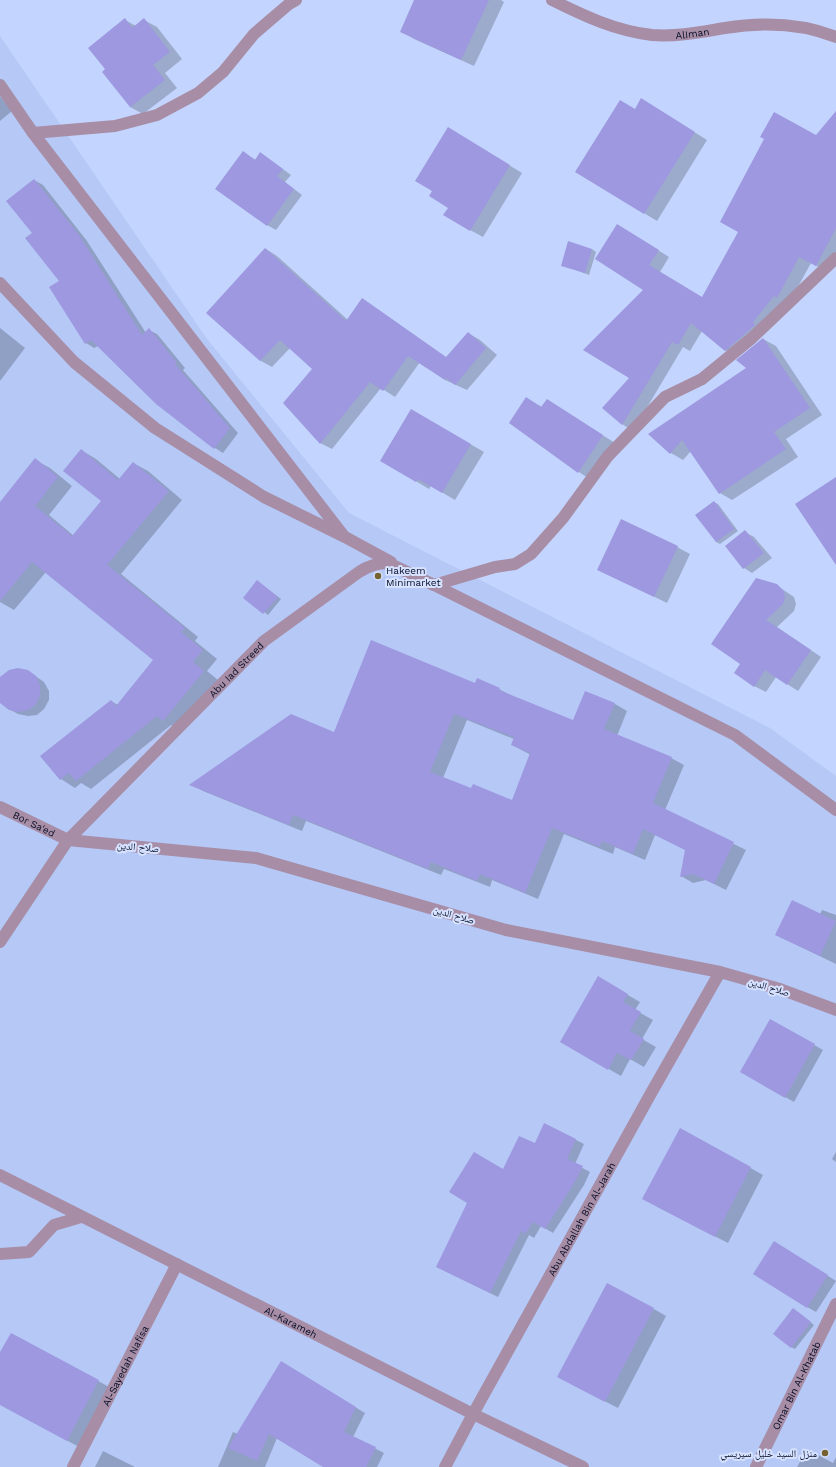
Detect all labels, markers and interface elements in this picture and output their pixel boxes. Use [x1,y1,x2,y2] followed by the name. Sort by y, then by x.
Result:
[675,25,710,41] street label: AlIman
[386,565,441,588] place label: Hakeem Minimarket
[373,571,383,581] marker: Hakeem Minimarket
[206,640,266,699] street label: Abu Iad Streed
[11,809,57,838] street label: Bor Sa'ed
[116,840,160,855] street label: صلاح الدين
[432,904,476,927] street label: صلاح الدين
[747,976,791,999] street label: صلاح الدين
[545,1160,617,1278] street label: Abu Abdallah Bin Al-Jarah
[263,1304,319,1340] street label: Al-Karameh
[100,1323,150,1408] street label: Al-Sayedah Nafisa
[770,1339,822,1431] street label: Omar Bin Al-Khatab
[720,1448,817,1461] place label: منزل السيد خليل سيريسي
[820,1448,830,1458] marker: منزل السيد خليل سيريسي

